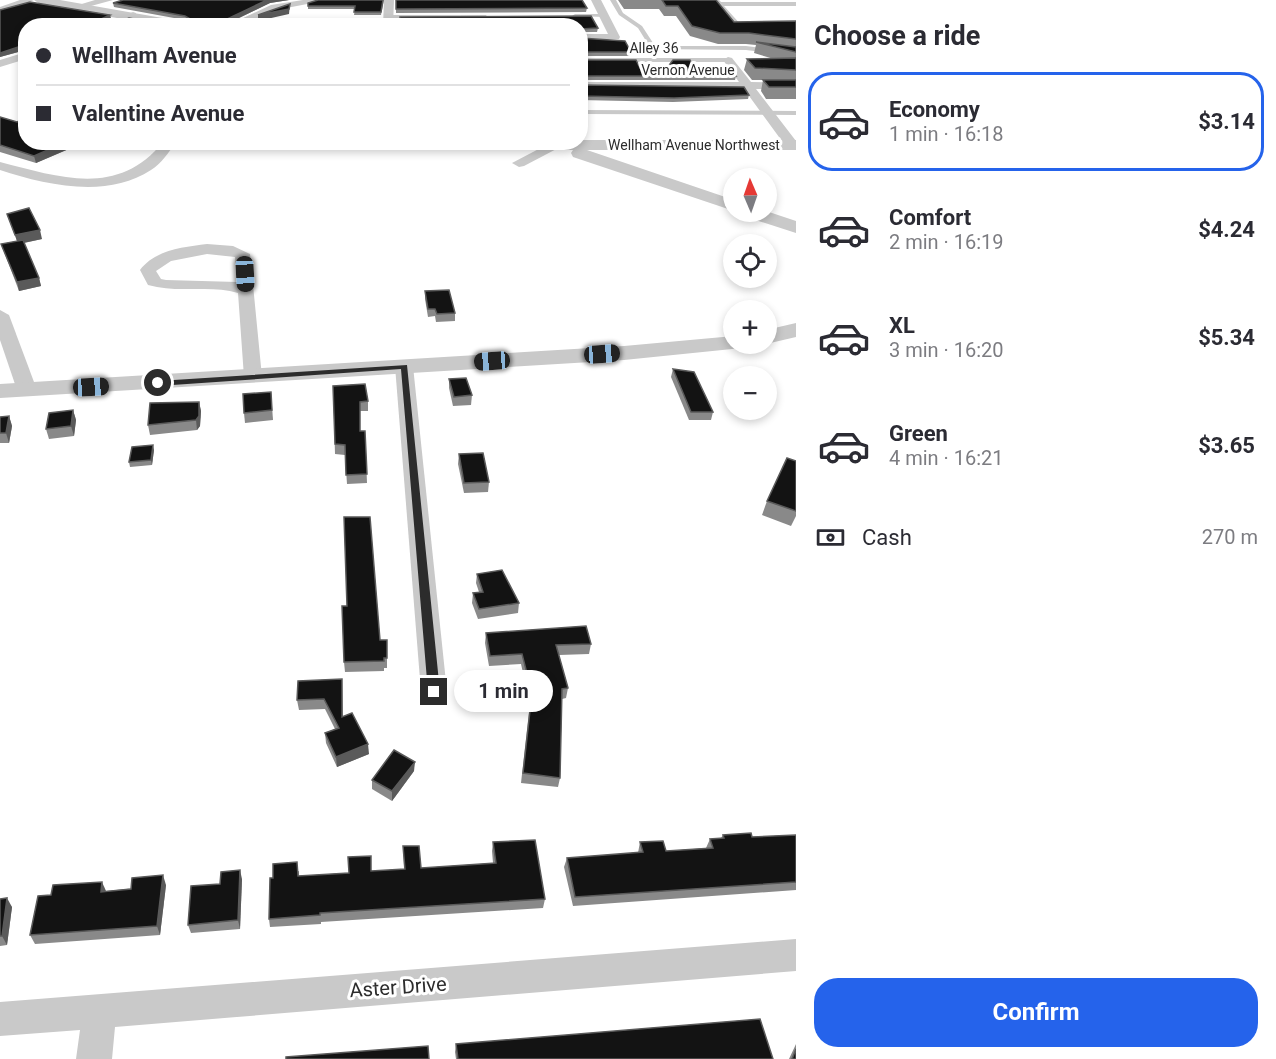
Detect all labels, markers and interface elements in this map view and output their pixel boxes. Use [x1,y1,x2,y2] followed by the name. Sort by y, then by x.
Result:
[814,20,980,52] text: Choose a ride
[629,40,679,56] street label: Alley 36
[72,43,237,68] text: Wellham Avenue
[641,62,735,78] street label: Vernon Avenue
[817,95,871,149] icon: car
[889,97,980,122] text: Economy
[72,101,244,126] text: Valentine Avenue
[1198,109,1255,134] text: $3.14
[889,122,1004,146] text: 1 min · 16:18
[608,137,780,153] street label: Wellham Avenue Northwest
[723,168,777,222] north arrow
[723,168,777,420] map controls
[817,203,871,257] icon: car
[889,205,971,230] text: Comfort
[1198,217,1255,242] text: $4.24
[889,230,1004,254] text: 2 min · 16:19
[723,234,777,288] button: locate
[235,256,255,292] car
[723,300,777,354] button: +
[817,311,871,365] icon: car
[889,313,915,338] text: XL
[1198,325,1255,350] text: $5.34
[889,338,1004,362] text: 3 min · 16:20
[583,344,621,364] car
[473,351,511,371] car
[723,366,777,420] button: −
[144,369,171,396] route start
[73,377,109,397] car
[817,419,871,473] icon: car
[889,421,948,446] text: Green
[1198,433,1255,458] text: $3.65
[889,446,1004,470] text: 4 min · 16:21
[814,521,847,554] icon: cash
[862,525,912,550] text: Cash
[1202,525,1258,549] text: 270 m
[455,671,554,713] callout: 1 min
[420,678,447,705] route end
[478,679,529,703] text: 1 min
[349,972,447,1002] street label: Aster Drive
[814,978,1258,1047] button: Confirm

